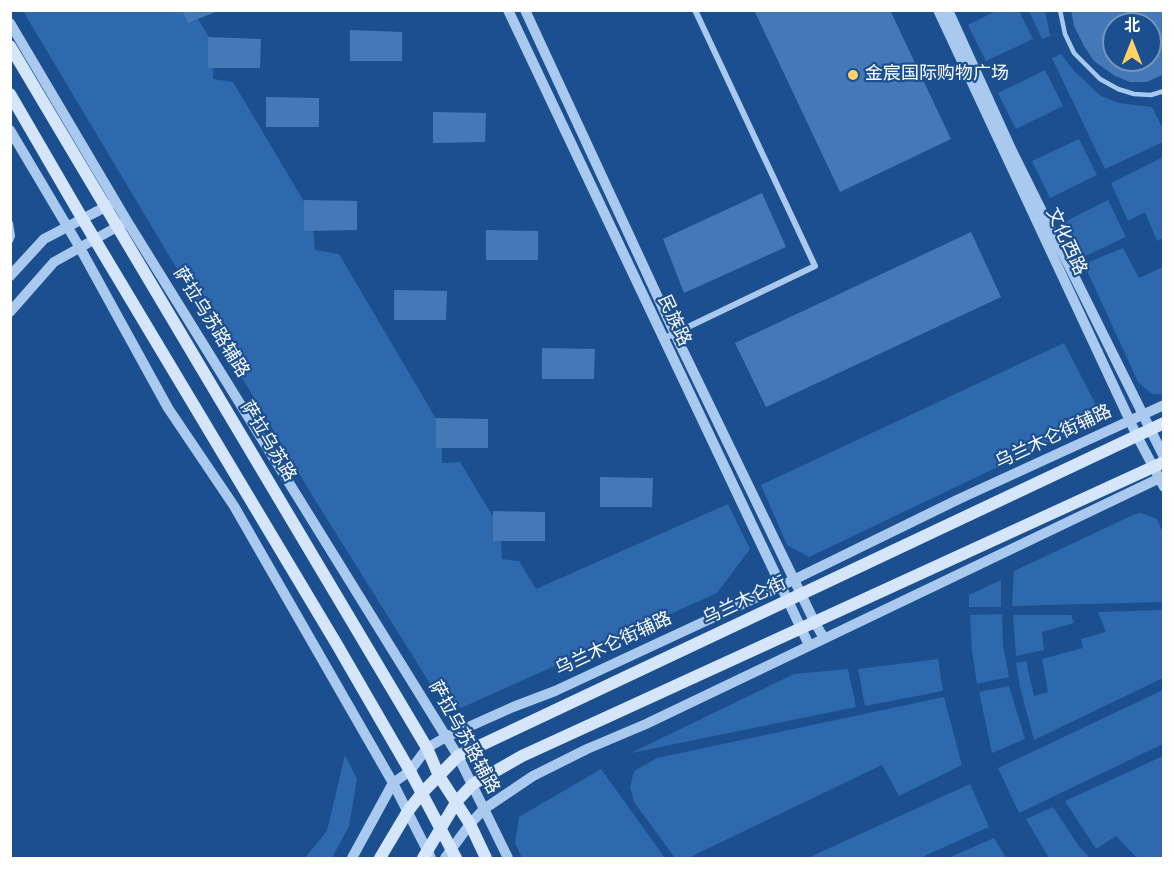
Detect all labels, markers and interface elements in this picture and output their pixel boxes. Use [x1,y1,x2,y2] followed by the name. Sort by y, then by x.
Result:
[1102,12,1162,72] north arrow
[1124,15,1140,37] text: 北
[865,64,1009,86] place label: 金宸国际购物广场
[846,68,860,82] marker: 金宸国际购物广场
[1040,205,1090,279] street label: 文化西路
[167,264,253,382] street label: 萨拉乌苏路辅路
[652,292,694,350] street label: 民族路
[235,398,299,486] street label: 萨拉乌苏路
[992,402,1116,474] street label: 乌兰木仑街辅路
[700,573,790,631] street label: 乌兰木仑街
[552,609,676,681] street label: 乌兰木仑街辅路
[423,678,503,798] street label: 萨拉乌苏路辅路

